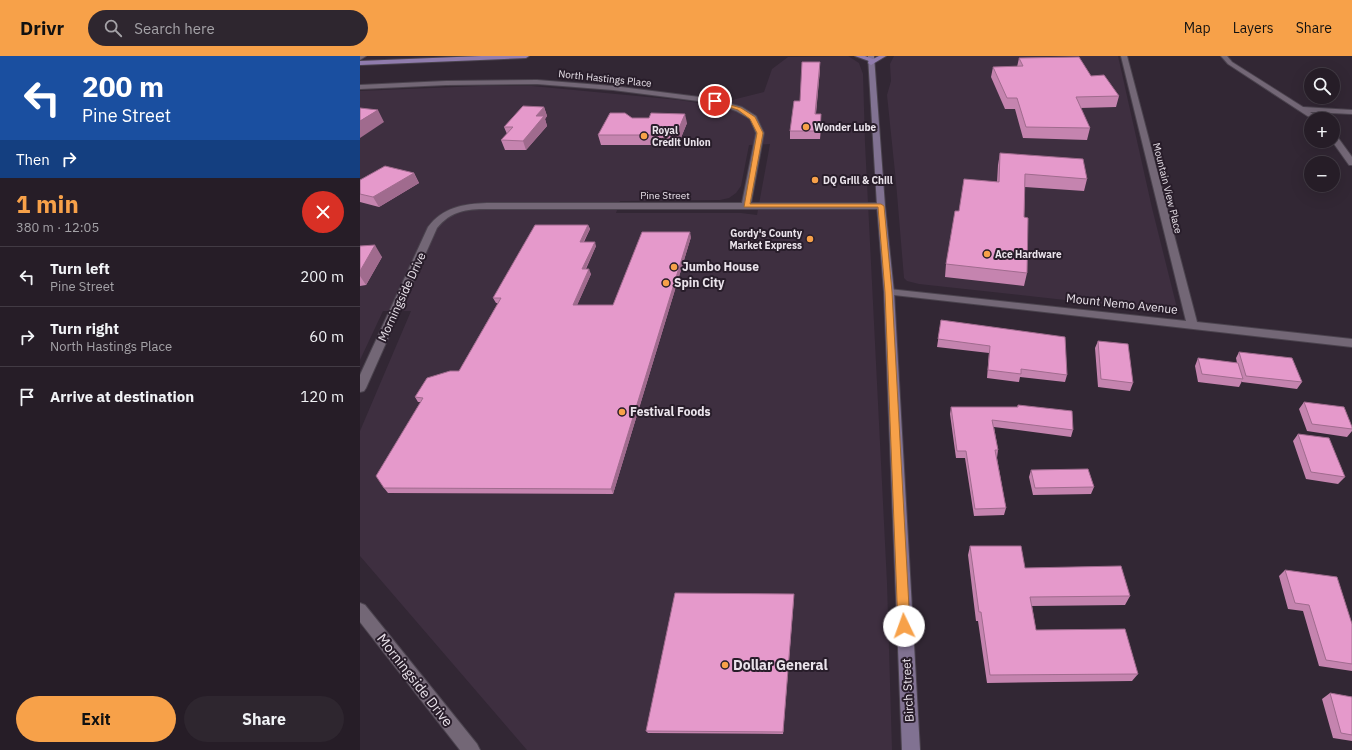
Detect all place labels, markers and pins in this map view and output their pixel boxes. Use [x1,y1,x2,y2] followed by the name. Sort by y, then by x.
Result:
[698,84,732,118] pin
[814,121,876,134] place label: Wonder Lube
[801,122,811,132] marker: Wonder Lube
[652,124,711,149] place label: Royal Credit Union
[639,131,649,141] marker: Royal Credit Union
[823,174,893,187] place label: DQ Grill & Chill
[810,175,820,185] marker: DQ Grill & Chill
[729,227,803,252] place label: Gordy's County Market Express
[805,234,815,244] marker: Gordy's County Market Express
[995,248,1062,261] place label: Ace Hardware
[982,249,992,259] marker: Ace Hardware
[682,259,759,274] place label: Jumbo House
[669,262,679,272] marker: Jumbo House
[674,275,725,290] place label: Spin City
[661,278,671,288] marker: Spin City
[630,404,711,419] place label: Festival Foods
[617,407,627,417] marker: Festival Foods
[733,656,828,674] place label: Dollar General
[720,660,730,670] marker: Dollar General

